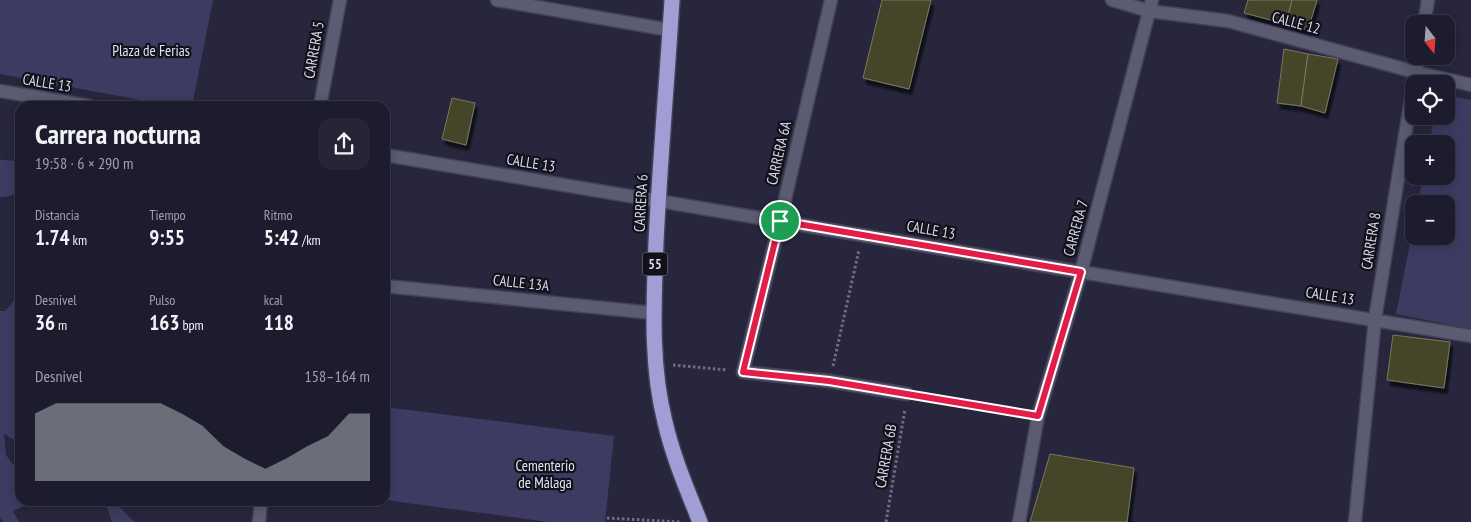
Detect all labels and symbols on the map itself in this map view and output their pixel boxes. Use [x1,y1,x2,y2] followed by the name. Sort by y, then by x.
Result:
[1270,7,1322,38] street label: CALLE 12
[1405,15,1455,65] north arrow
[299,20,328,80] street label: CARRERA 5
[112,41,190,60] park label: Plaza de Ferias
[21,69,73,96] street label: CALLE 13
[762,118,795,187] street label: CARRERA 6A
[505,149,557,176] street label: CALLE 13
[630,173,652,232] street label: CARRERA 6
[1059,197,1092,258] street label: CARRERA 7
[759,200,801,242] pin
[1357,211,1384,271] street label: CARRERA 8
[905,216,957,243] street label: CALLE 13
[642,252,668,276] road number: 55
[492,270,551,295] street label: CALLE 13A
[1304,282,1356,309] street label: CALLE 13
[871,422,900,490] street label: CARRERA 6B
[515,456,575,492] park label: Cementerio de Málaga

